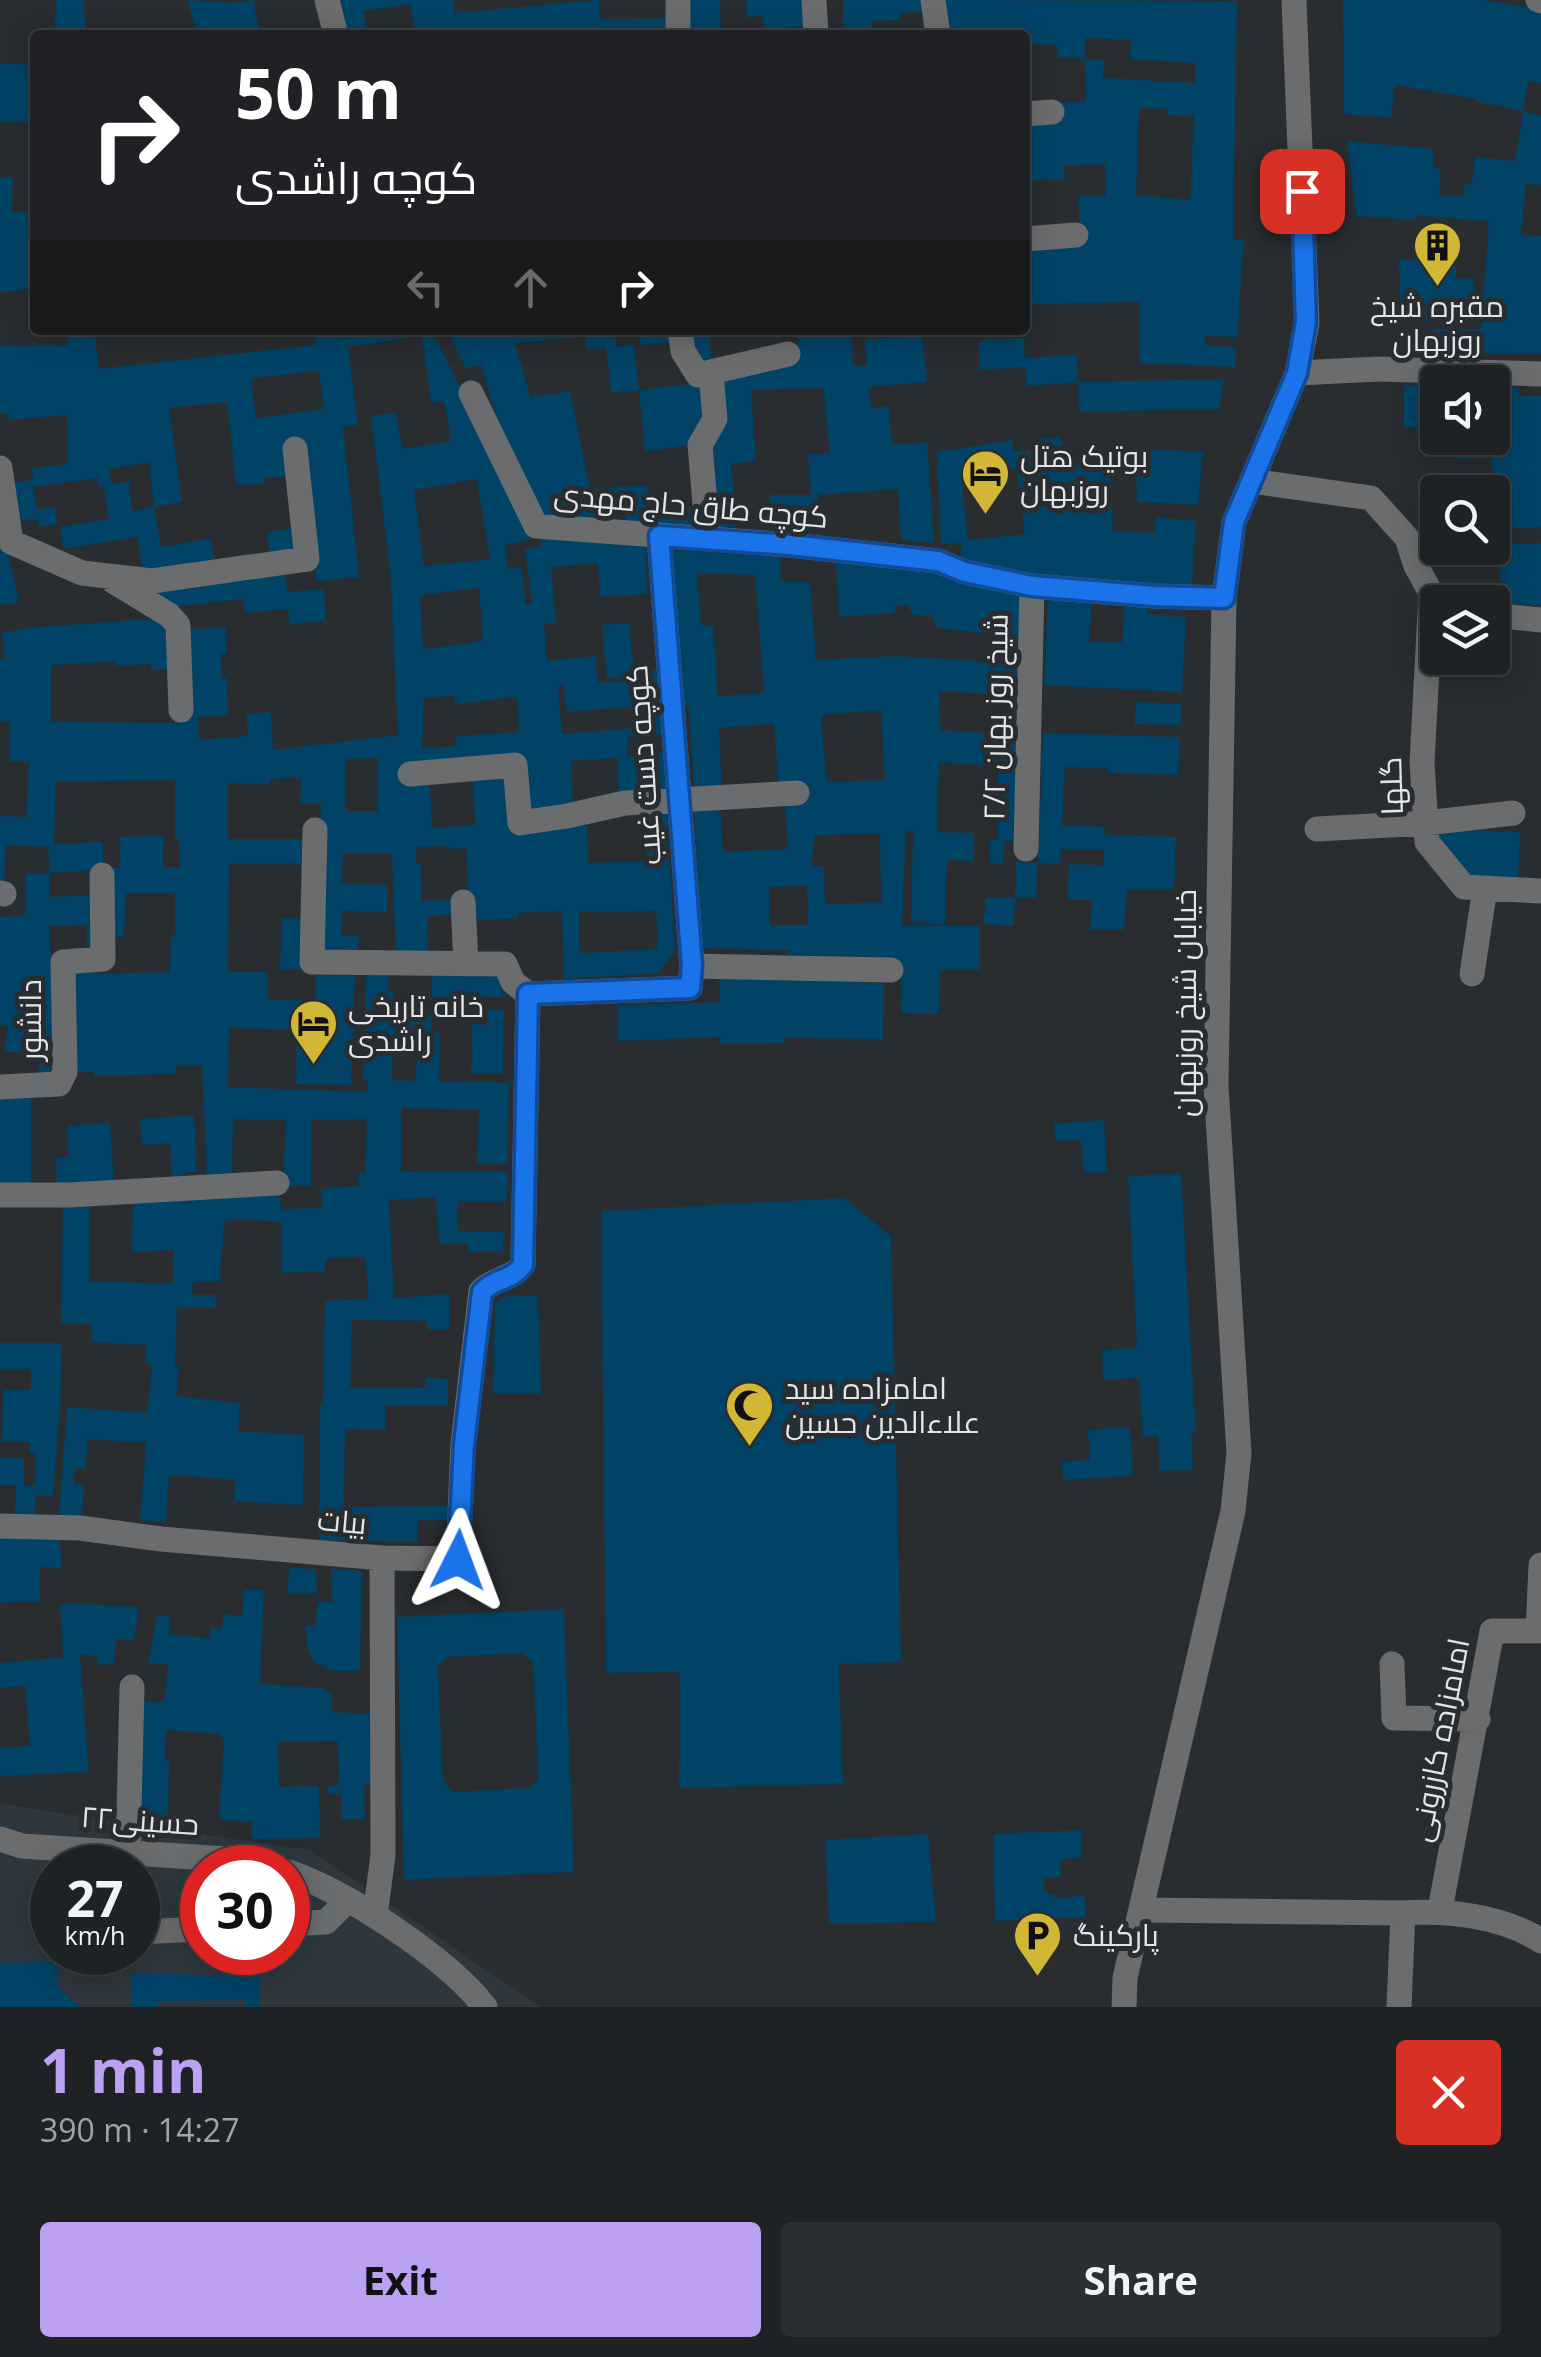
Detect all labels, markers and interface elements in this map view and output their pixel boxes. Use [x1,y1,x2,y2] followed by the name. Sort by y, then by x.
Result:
[235,44,402,140] text: 50 m
[70,70,200,200] icon: right
[235,146,477,207] text: کوچه راشدی
[1260,149,1345,234] pin
[1275,164,1330,219] icon: arrive
[1411,220,1463,288] building icon: مقبره شیخ روزبهان
[398,260,453,315] icon: left
[503,260,558,315] icon: ahead
[608,260,663,315] icon: right
[1370,285,1504,360] place label: مقبره شیخ روزبهان
[1420,365,1510,675] map controls
[1420,365,1510,455] button: sound
[1020,435,1148,510] place label: بوتیک هتل روزبهان
[959,448,1011,516] hotel icon: بوتیک هتل روزبهان
[552,472,830,538] street label: کوچه طاق حاج مهدی
[1420,475,1510,565] button: search
[1420,585,1510,675] button: layers
[972,613,1018,821] street label: شیخ روز بهان ۲/۲
[615,664,670,867] street label: کوچه دست غیب
[1369,756,1412,816] street label: گلها
[1164,889,1206,1117] street label: خیابان شیخ روزبهان
[9,979,50,1063] street label: دانشور
[348,985,484,1060] place label: خانه تاریخی راشدی
[287,998,339,1066] hotel icon: خانه تاریخی راشدی
[785,1367,981,1442] place label: امامزاده سید علاءالدین حسین
[724,1380,776,1448] mosque icon: امامزاده سید علاءالدین حسین
[316,1498,369,1543] street label: بیات
[406,1508,510,1612] position arrow
[1399,1634,1478,1845] street label: امامزاده کازرونی
[80,1795,201,1844] street label: حسینی۲۲
[180,1845,310,1975] speed limit sign: 30
[66,1864,124,1932] text: 27
[1012,1910,1064,1978] parking icon: پارکینگ
[1073,1914,1159,1955] place label: پارکینگ
[65,1918,125,1952] text: km/h
[40,2029,207,2111] text: 1 min
[1396,2040,1501,2145] button: close
[40,2108,239,2151] text: 390 m · 14:27
[40,2222,761,2337] button: Exit
[781,2222,1501,2337] button: Share

